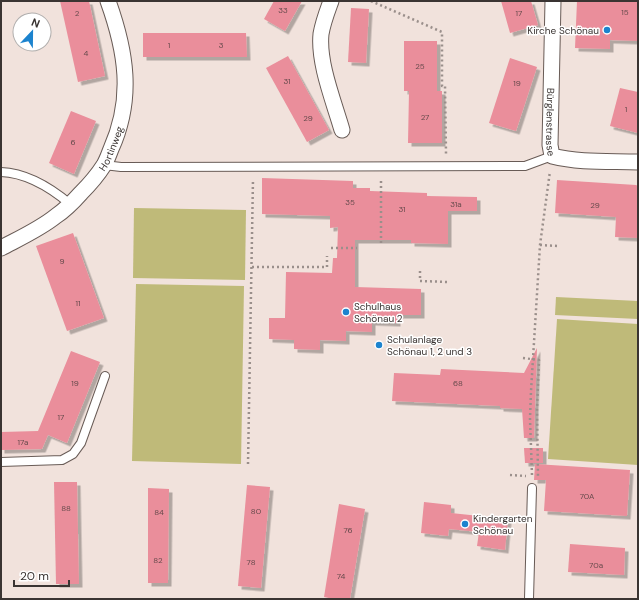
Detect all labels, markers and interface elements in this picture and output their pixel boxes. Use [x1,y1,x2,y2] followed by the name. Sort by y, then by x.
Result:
[278,5,288,15] house number: 33
[621,7,629,17] house number: 15
[75,8,80,18] house number: 2
[516,8,522,18] house number: 17
[12,12,52,52] north arrow
[29,15,42,31] text: N
[527,24,599,37] place label: Kirche Schönau
[602,25,612,35] marker: Kirche Schönau
[168,40,170,50] house number: 1
[219,40,224,50] house number: 3
[84,48,89,58] house number: 4
[415,61,425,71] house number: 25
[283,76,291,86] house number: 31
[513,78,521,88] house number: 19
[543,88,558,157] street label: Bürglenstrasse
[625,104,627,114] house number: 1
[421,112,429,122] house number: 27
[303,113,313,123] house number: 29
[96,124,126,174] street label: Hortinweg
[70,137,76,147] house number: 6
[345,197,355,207] house number: 35
[450,199,462,209] house number: 31a
[590,200,600,210] house number: 29
[398,204,406,214] house number: 31
[59,256,65,266] house number: 9
[76,298,81,308] house number: 11
[354,300,403,325] place label: Schulhaus Schönau 2
[341,307,351,317] marker: Schulhaus Schönau 2
[387,333,472,358] place label: Schulanlage Schönau 1, 2 und 3
[374,340,384,350] marker: Schulanlage Schönau 1, 2 und 3
[71,378,79,388] house number: 19
[453,378,463,388] house number: 68
[58,412,64,422] house number: 17
[18,437,28,447] house number: 17a
[580,491,595,501] house number: 70A
[61,503,71,513] house number: 88
[251,506,262,516] house number: 80
[154,507,164,517] house number: 84
[473,512,533,537] place label: Kindergarten Schönau
[460,519,470,529] marker: Kindergarten Schönau
[343,525,353,535] house number: 76
[153,555,163,565] house number: 82
[247,557,256,567] house number: 78
[589,560,603,570] house number: 70a
[14,562,69,588] scale bar
[20,568,49,584] text: 20 m
[337,571,345,581] house number: 74

